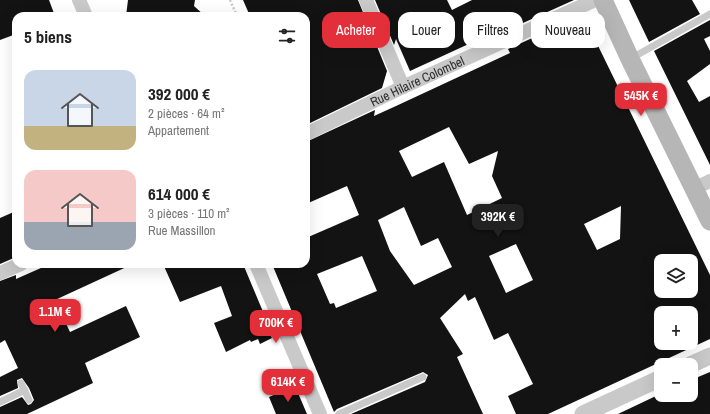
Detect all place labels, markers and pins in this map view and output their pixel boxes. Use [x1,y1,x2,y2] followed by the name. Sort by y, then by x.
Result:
[608,83,674,117] pin: 545K €
[465,204,531,238] pin: 392K €
[22,299,88,333] pin: 1.1M €
[243,310,309,344] pin: 700K €
[255,369,321,403] pin: 614K €

